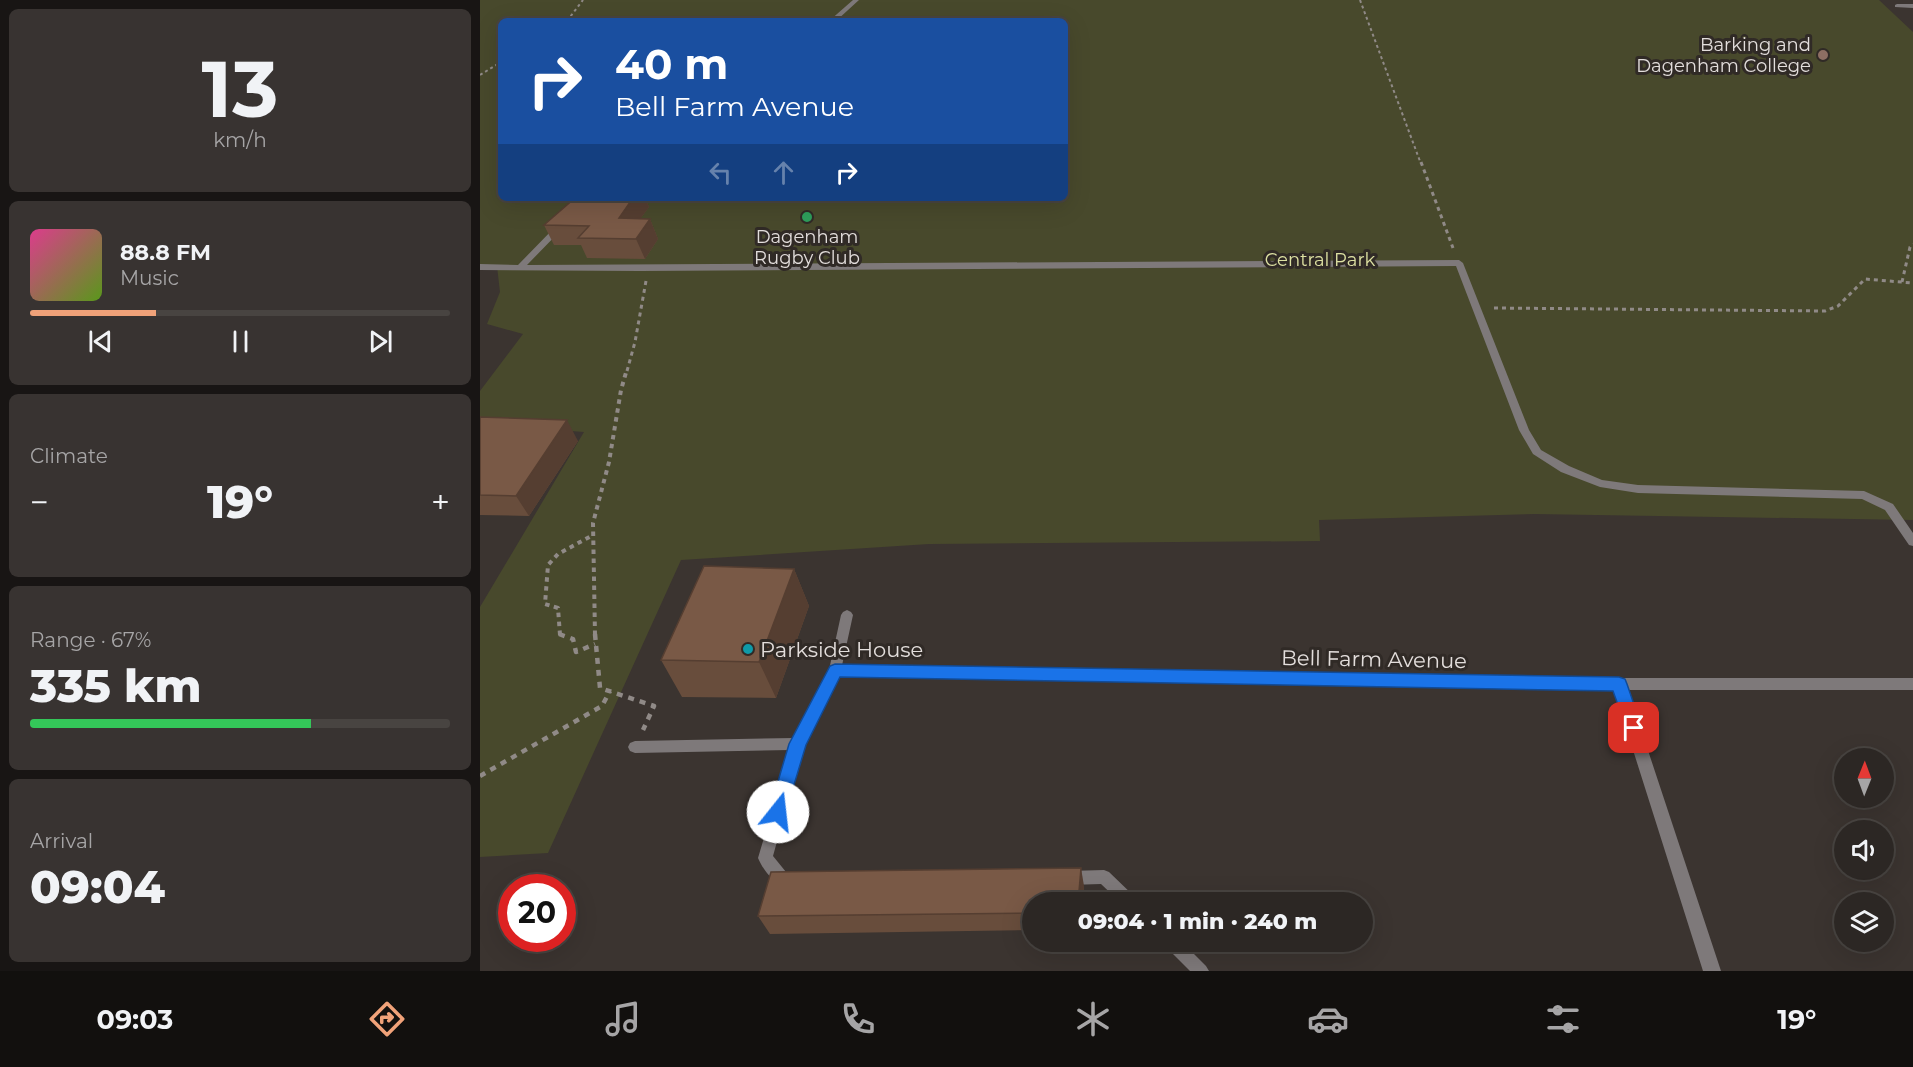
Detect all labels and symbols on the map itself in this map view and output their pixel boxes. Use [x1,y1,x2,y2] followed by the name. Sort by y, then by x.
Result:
[1636,34,1811,77] place label: Barking and Dagenham College
[1816,48,1830,62] marker: Barking and Dagenham College
[800,210,814,224] marker: Dagenham Rugby Club
[754,226,860,269] place label: Dagenham Rugby Club
[1265,249,1375,271] park label: Central Park
[760,637,923,662] place label: Parkside House
[741,642,755,656] marker: Parkside House
[1281,645,1467,673] street label: Bell Farm Avenue
[1608,702,1659,753] pin
[1834,748,1894,808] north arrow
[746,780,810,844] position arrow
[498,874,576,952] speed limit sign: 20

